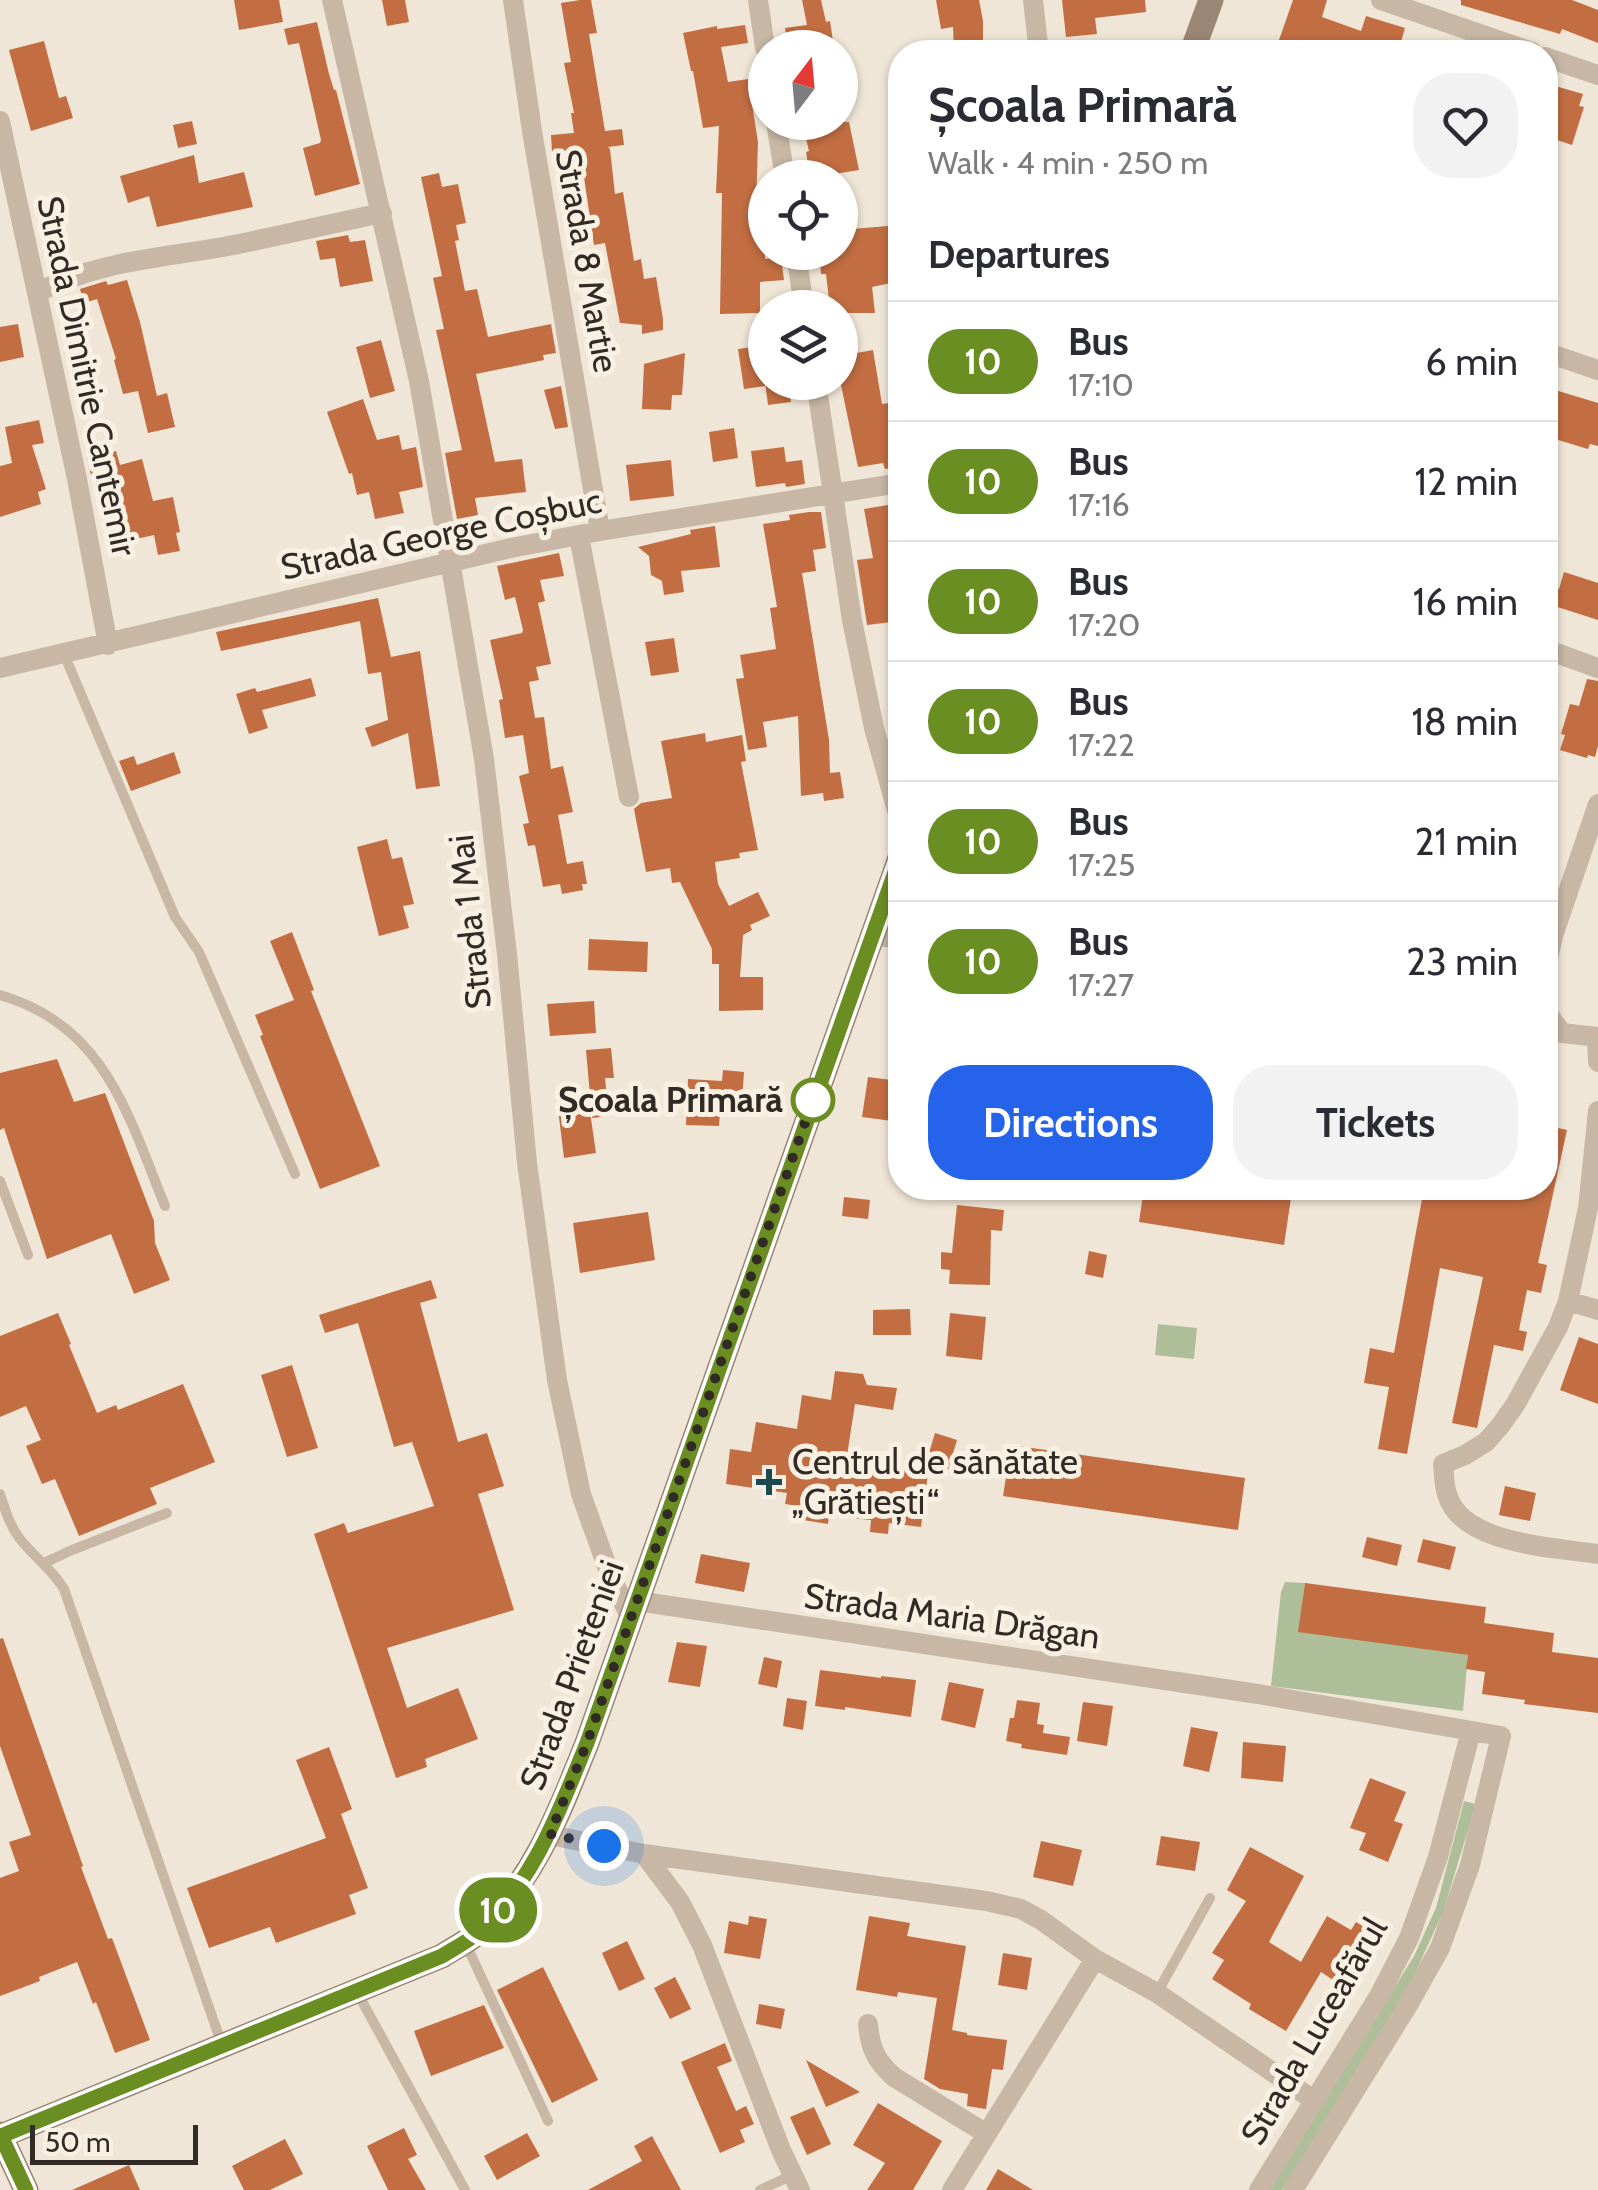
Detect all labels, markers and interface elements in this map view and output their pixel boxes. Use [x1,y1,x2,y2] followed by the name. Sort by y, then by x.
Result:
[748,30,858,140] north arrow
[748,30,858,400] map controls
[1413,73,1518,178] button: heart
[928,76,1237,134] text: Școala Primară
[928,143,1208,182] text: Walk · 4 min · 250 m
[547,146,628,376] street label: Strada 8 Martie
[748,160,858,270] button: locate
[28,192,147,560] street label: Strada Dimitrie Cantemir
[928,231,1110,278] text: Departures
[748,290,858,400] button: layers
[1068,318,1129,365] text: Bus
[1425,338,1518,385] text: 6 min
[964,340,1002,383] text: 10
[1068,365,1134,404] text: 17:10
[1068,438,1129,485] text: Bus
[1415,458,1518,505] text: 12 min
[964,460,1002,503] text: 10
[277,479,605,590] street label: Strada George Coșbuc
[1068,485,1130,524] text: 17:16
[1068,558,1129,605] text: Bus
[1413,578,1518,625] text: 16 min
[964,580,1002,623] text: 10
[1068,605,1140,644] text: 17:20
[1068,678,1129,725] text: Bus
[1411,698,1518,745] text: 18 min
[964,700,1002,743] text: 10
[1068,725,1135,764] text: 17:22
[1068,798,1129,845] text: Bus
[1415,818,1518,865] text: 21 min
[964,820,1002,863] text: 10
[439,833,500,1011] street label: Strada 1 Mai
[1068,845,1135,884] text: 17:25
[1068,918,1129,965] text: Bus
[1406,938,1518,985] text: 23 min
[964,940,1002,983] text: 10
[1068,965,1134,1004] text: 17:27
[928,1065,1213,1180] button: Directions
[1233,1065,1518,1180] button: Tickets
[558,1078,784,1123] place label: Școala Primară
[792,1079,834,1121] marker: Școala Primară
[792,1440,1078,1525] place label: Centrul de sănătate „Grătiești“
[756,1469,782,1495] marker: Centrul de sănătate „Grătiești“
[510,1554,633,1796] street label: Strada Prieteniei
[801,1573,1103,1658] street label: Strada Maria Drăgan
[579,1821,629,1871] your location
[453,1878,543,1942] line badge: 10
[479,1889,517,1932] text: 10
[1231,1909,1396,2152] street label: Strada Luceafărul
[30,2120,198,2164] scale bar
[45,2125,111,2159] text: 50 m

